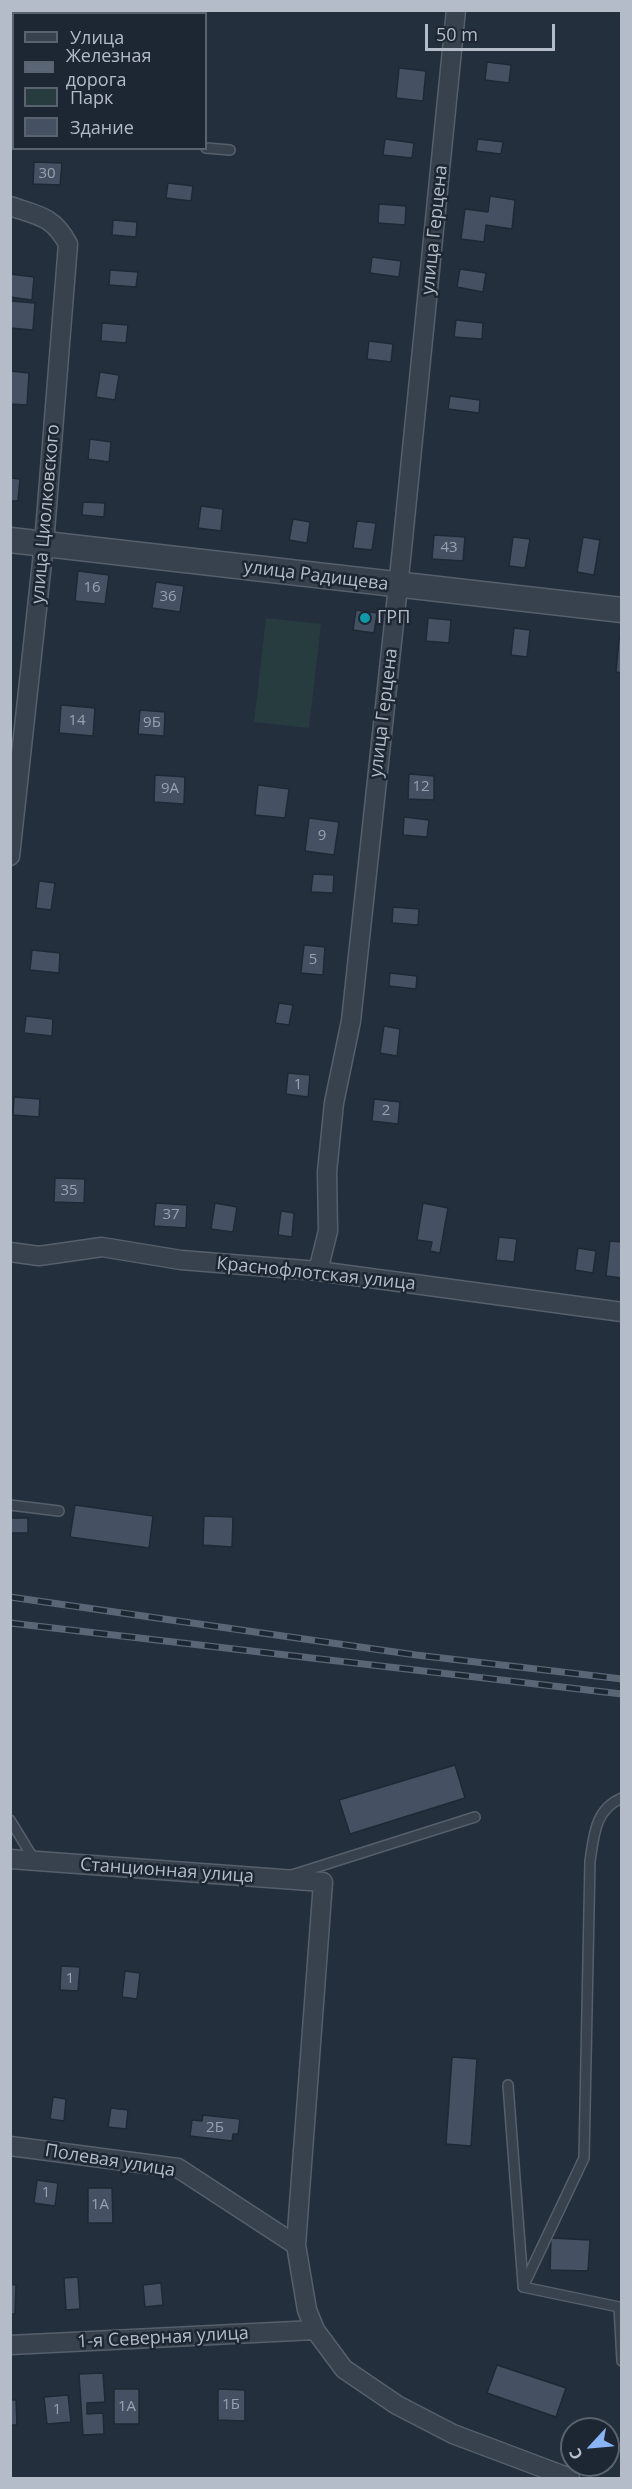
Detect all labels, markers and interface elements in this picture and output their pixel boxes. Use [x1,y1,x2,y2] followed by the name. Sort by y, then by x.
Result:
[12,12,207,150] legend
[428,12,558,50] scale bar
[436,22,478,46] text: 50 m
[70,25,124,49] text: Улица
[66,43,151,91] text: Железная дорога
[70,85,113,109] text: Парк
[70,115,134,139] text: Здание
[417,164,453,296] street label: улица Герцена
[38,165,56,183] house number: 30
[27,423,65,605] street label: улица Циолковского
[440,539,458,557] house number: 43
[242,556,390,596] street label: улица Радищева
[83,579,101,597] house number: 16
[159,588,177,606] house number: 36
[377,607,410,629] place label: ГРП
[358,611,372,625] marker: ГРП
[365,647,403,779] street label: улица Герцена
[68,712,86,730] house number: 14
[143,714,161,732] house number: 9Б
[412,778,430,796] house number: 12
[161,780,179,798] house number: 9А
[318,827,326,845] house number: 9
[309,951,317,969] house number: 5
[294,1076,302,1094] house number: 1
[382,1102,390,1120] house number: 2
[60,1182,78,1200] house number: 35
[162,1206,180,1224] house number: 37
[215,1253,417,1295] street label: Краснофлотская улица
[79,1854,255,1888] street label: Станционная улица
[66,1970,74,1988] house number: 1
[206,2119,224,2137] house number: 2Б
[43,2140,177,2182] street label: Полевая улица
[42,2184,50,2202] house number: 1
[91,2196,109,2214] house number: 1А
[77,2323,249,2353] street label: 1-я Северная улица
[222,2396,240,2414] house number: 1Б
[118,2398,136,2416] house number: 1А
[53,2401,61,2419] house number: 1
[560,2417,620,2477] north arrow
[563,2445,588,2463] text: С

